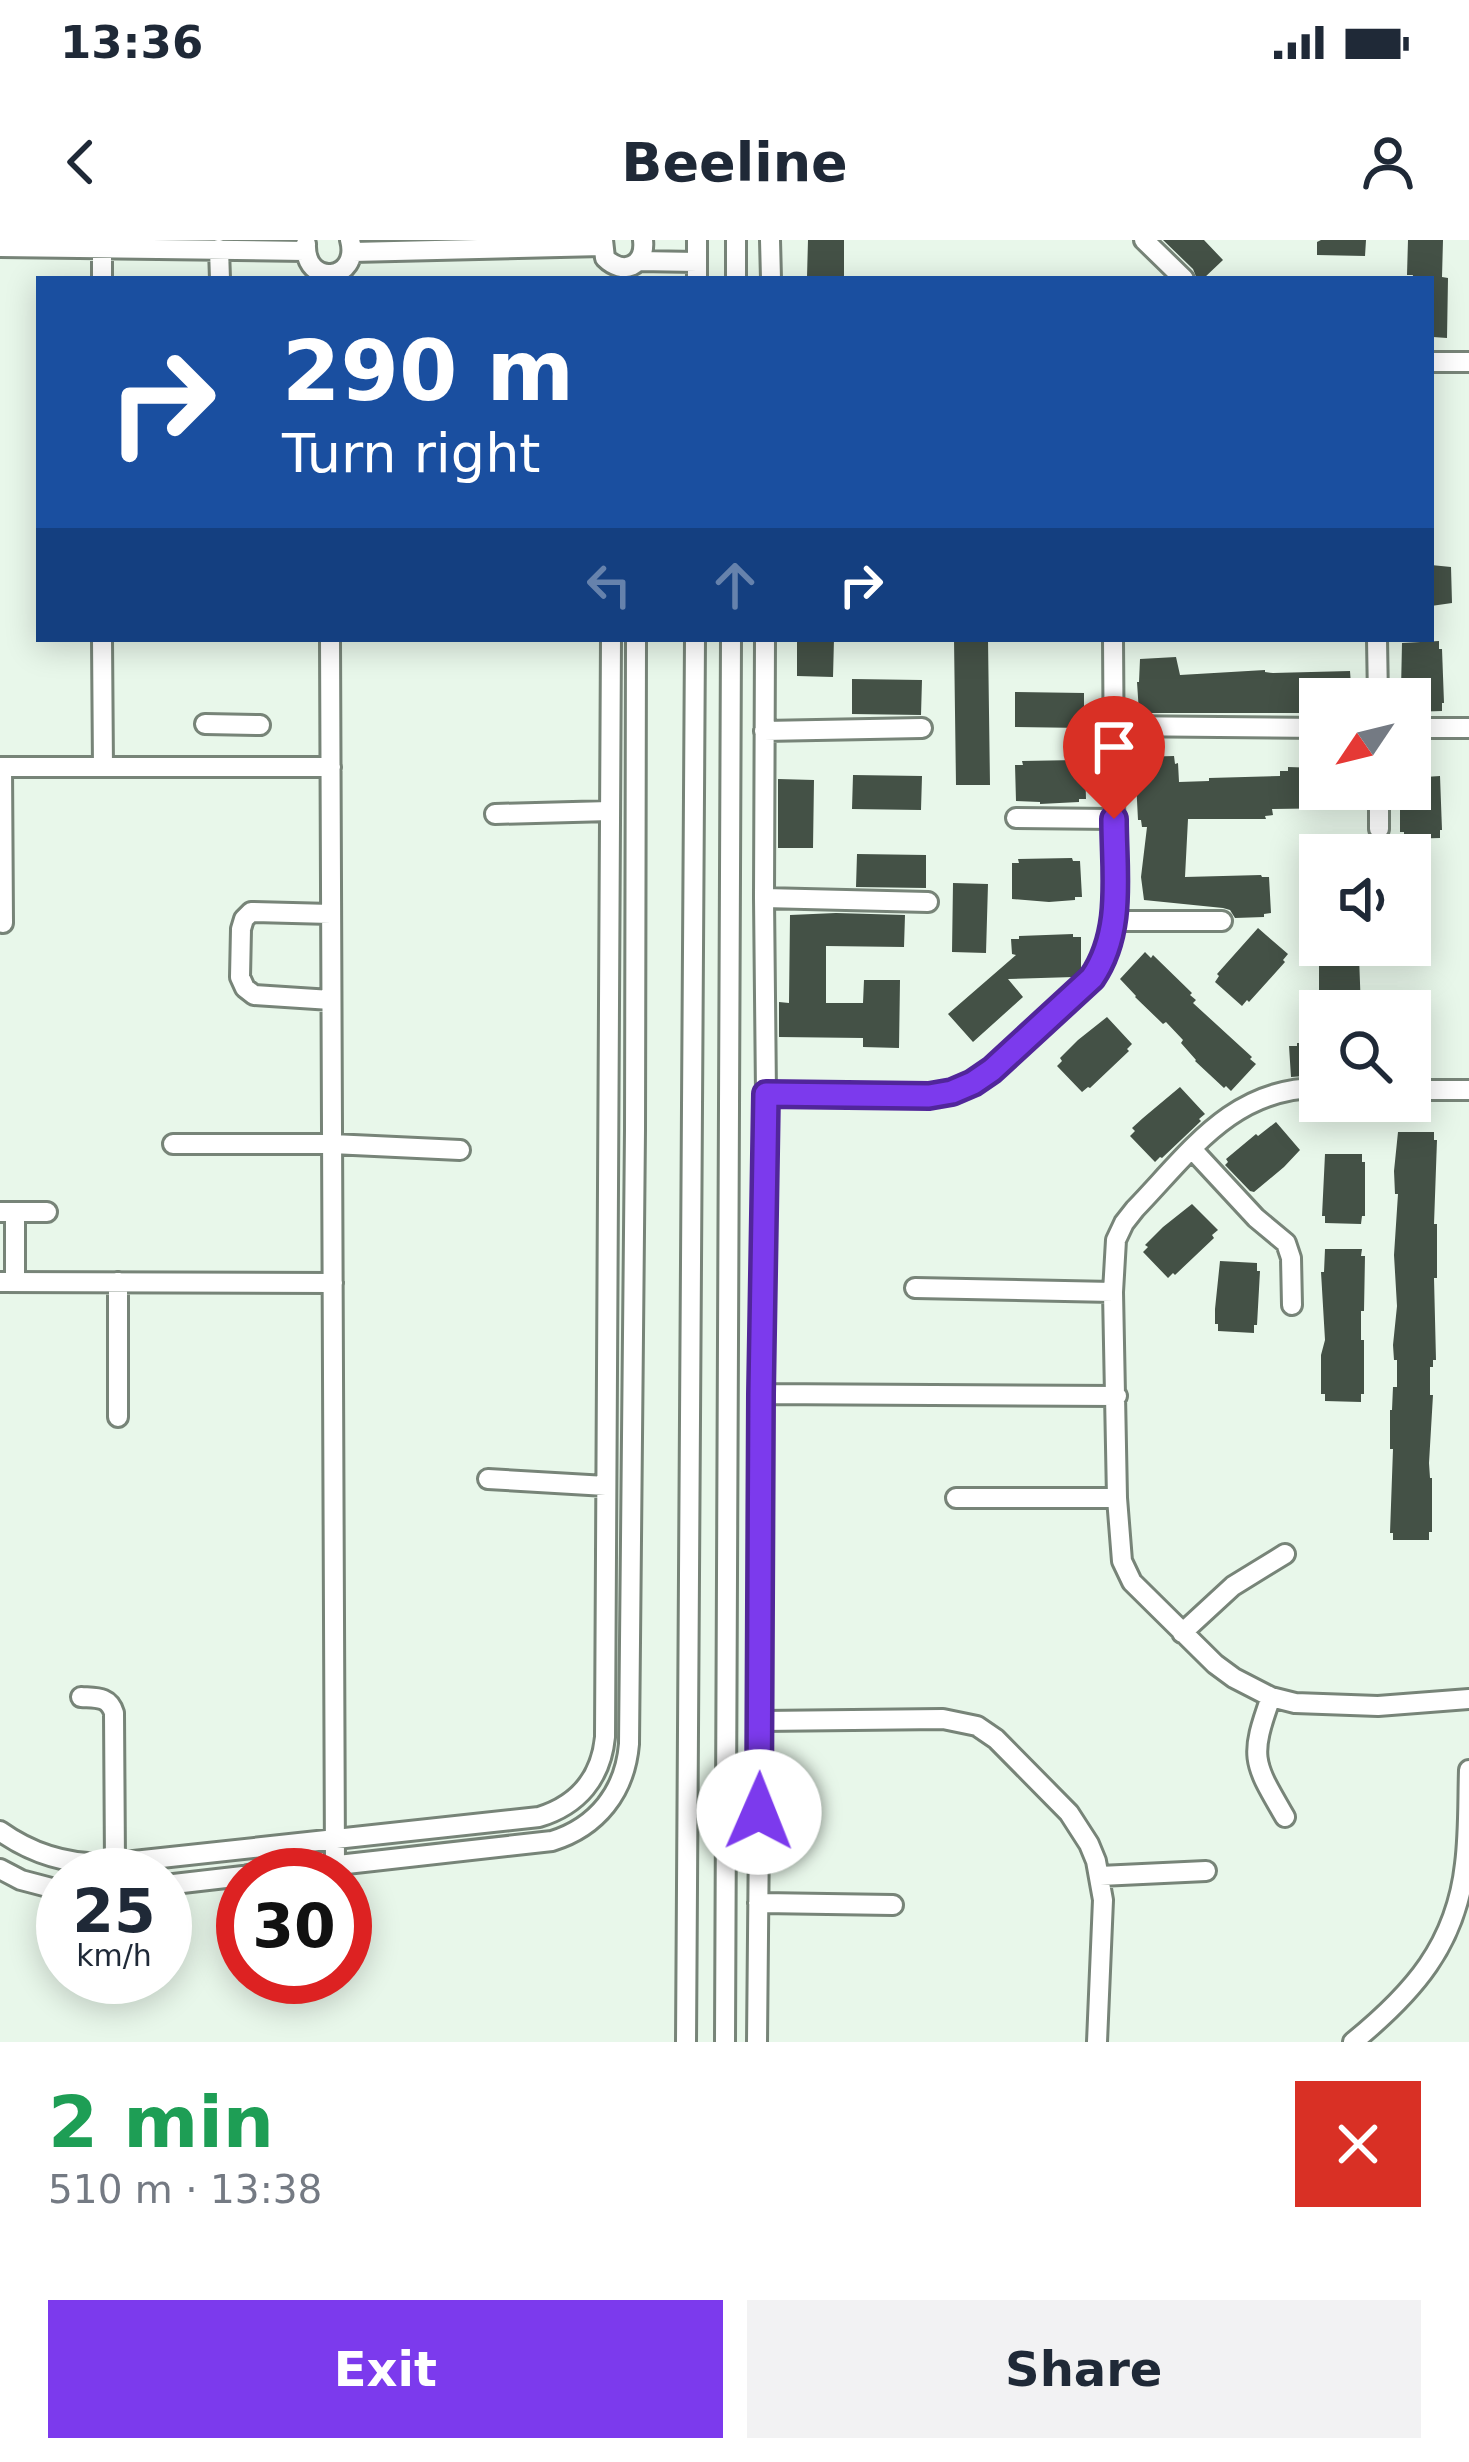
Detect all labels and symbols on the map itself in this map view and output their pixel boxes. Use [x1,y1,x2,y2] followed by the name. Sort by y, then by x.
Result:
[1299,678,1431,810] north arrow
[1063,696,1165,819] pin
[696,1749,822,1875] position arrow
[216,1848,372,2004] speed limit sign: 30

